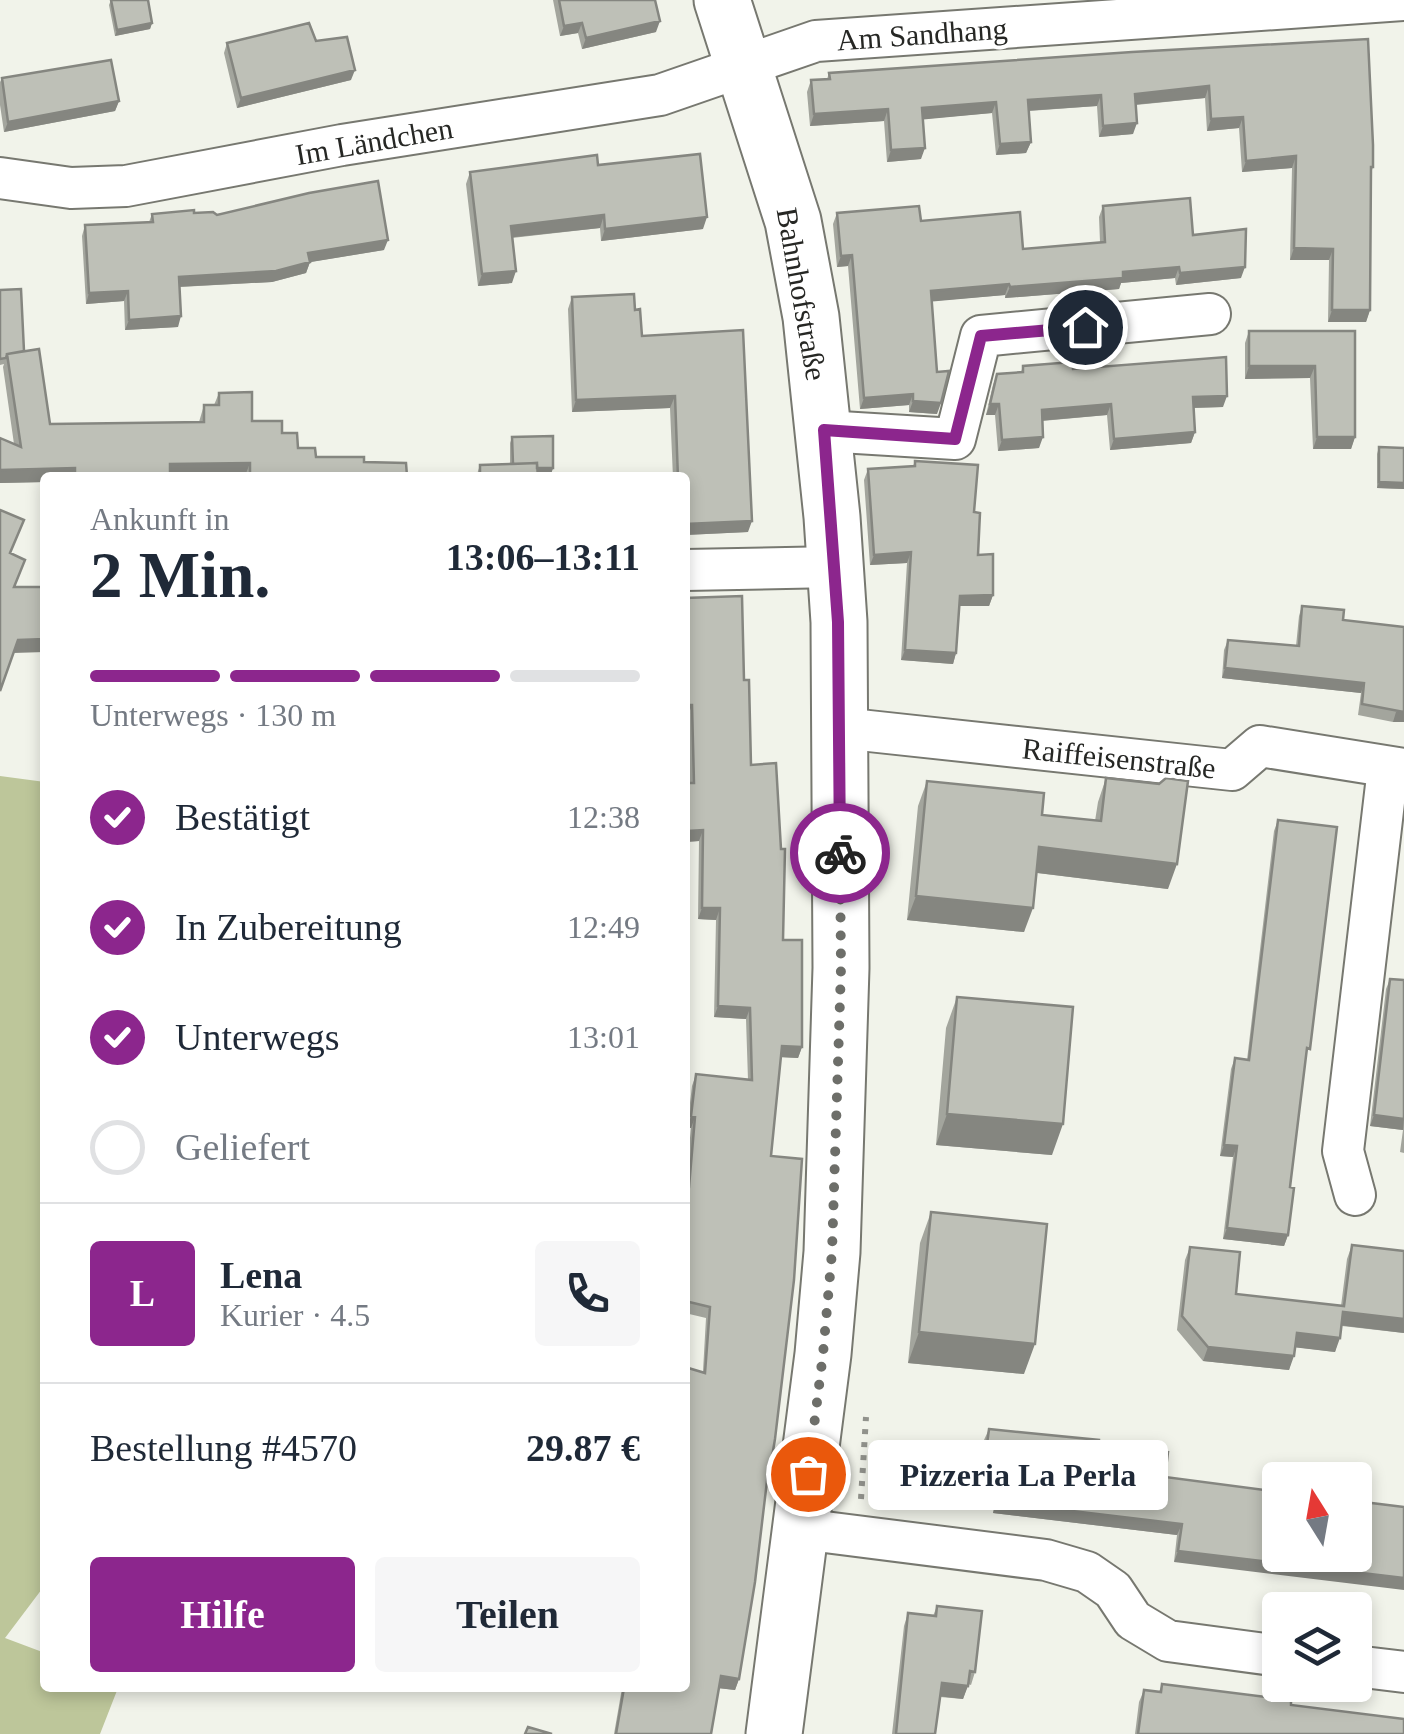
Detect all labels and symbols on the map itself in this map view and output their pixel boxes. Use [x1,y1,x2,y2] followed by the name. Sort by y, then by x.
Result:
[836,12,1008,56] street label: Am Sandhang
[293,111,455,171] street label: Im Ländchen
[771,205,833,383] street label: Bahnhofstraße
[1043,285,1128,370] pin
[1021,731,1217,785] street label: Raiffeisenstraße
[790,803,890,903] courier
[766,1432,851,1517] pin
[868,1439,1168,1509] callout: Pizzeria La Perla
[1262,1462,1372,1572] north arrow

